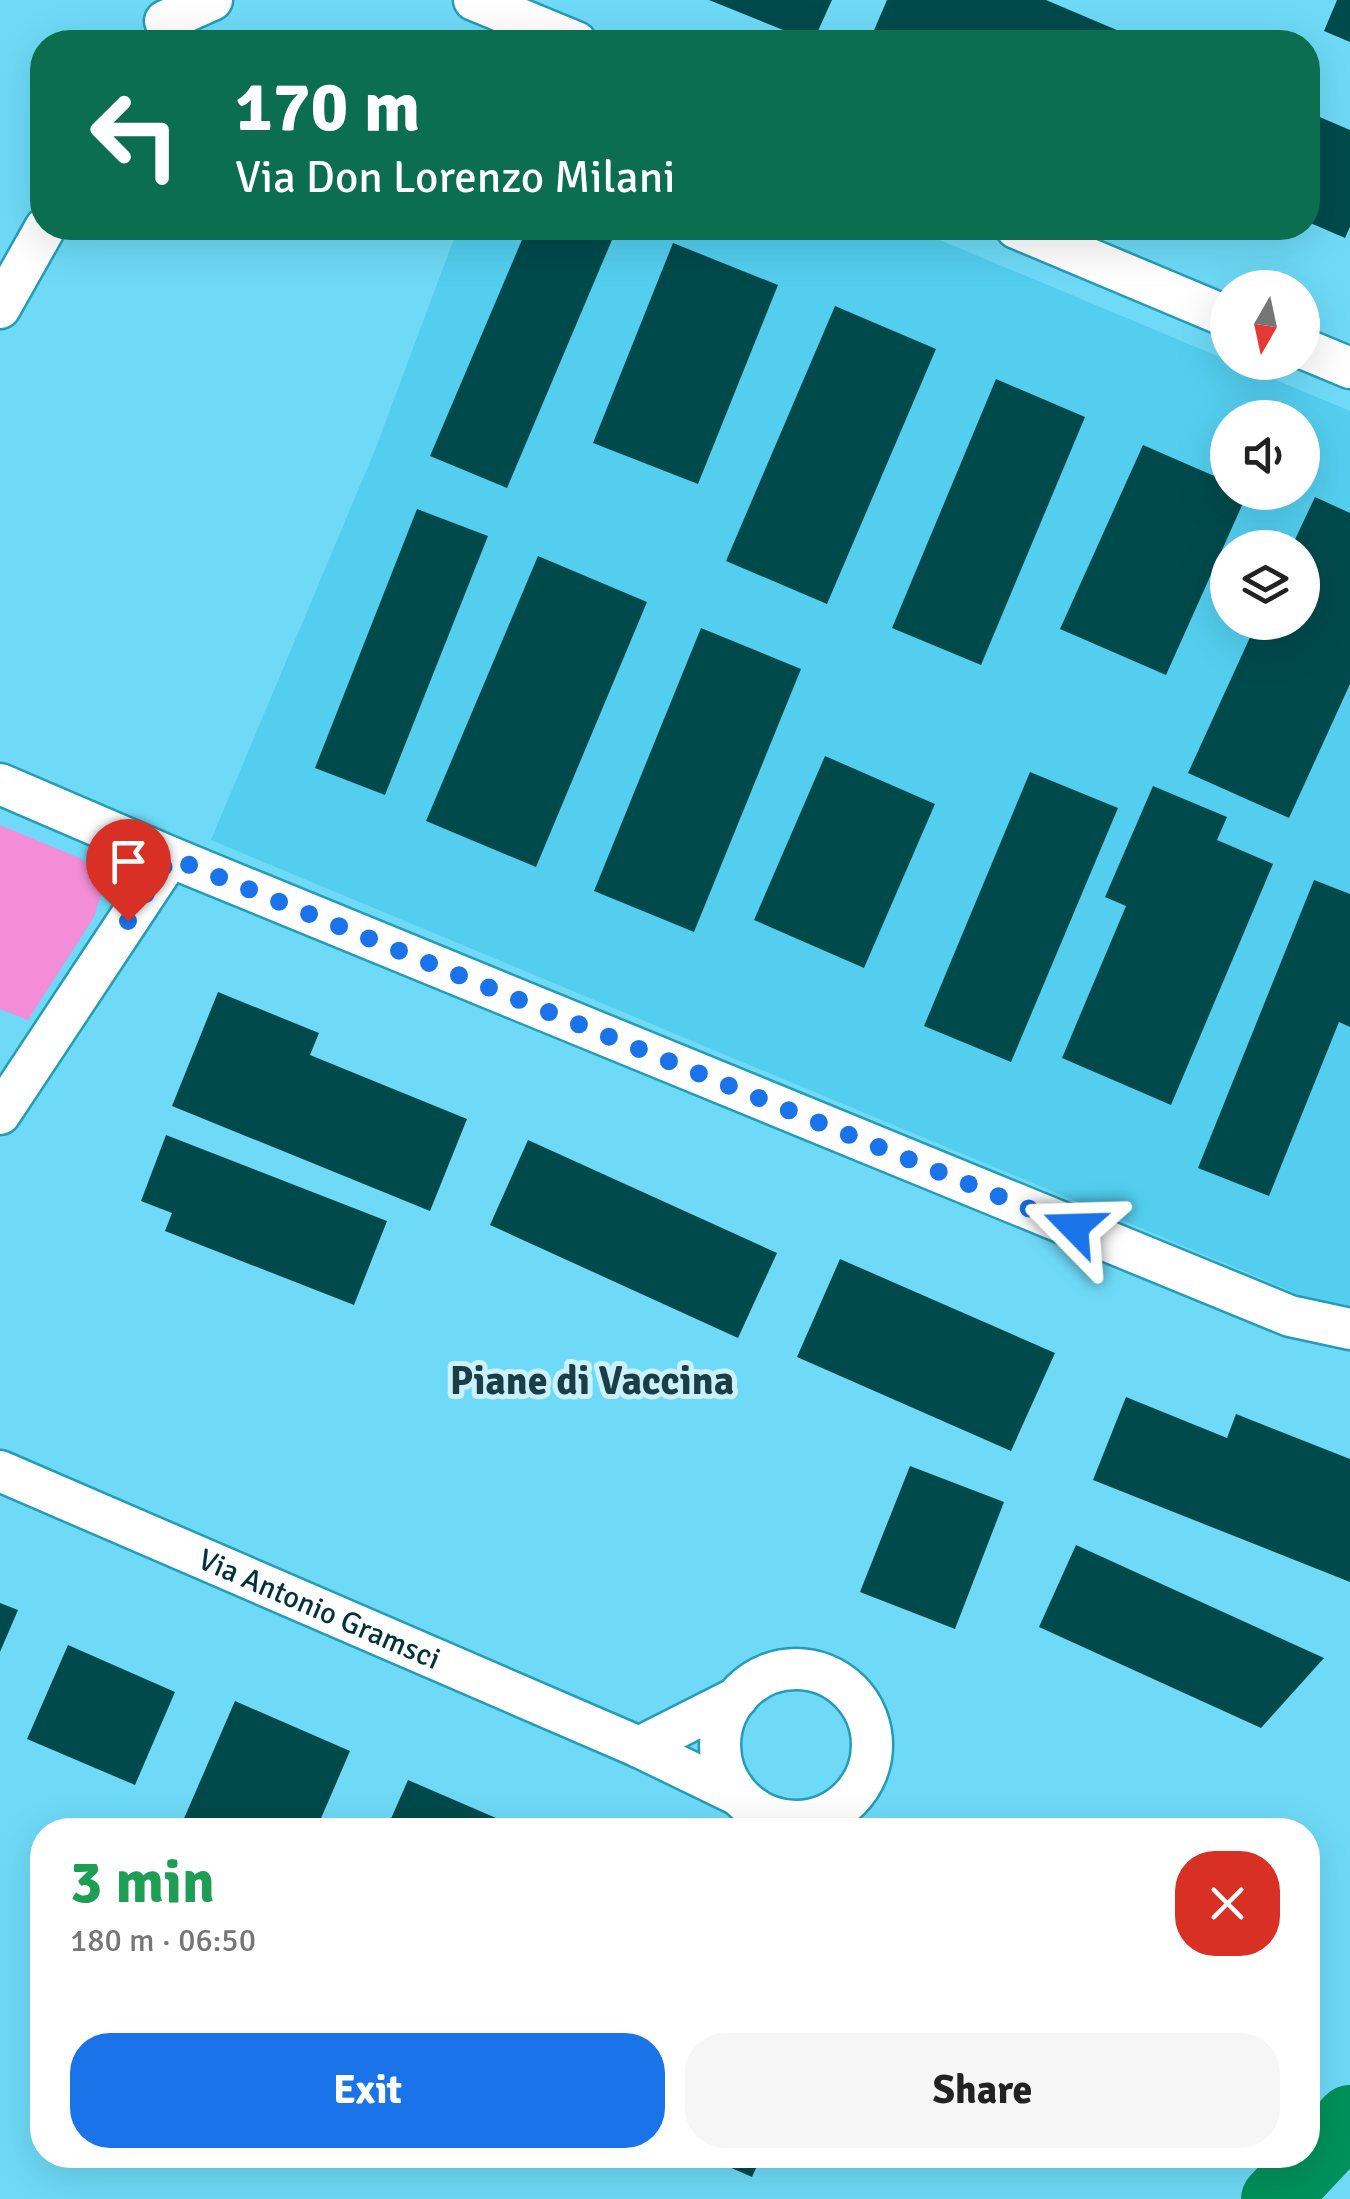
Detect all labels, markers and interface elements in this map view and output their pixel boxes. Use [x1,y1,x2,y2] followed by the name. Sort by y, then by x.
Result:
[235,64,420,150] text: 170 m
[70,70,200,200] icon: left
[235,150,675,205] text: Via Don Lorenzo Milani
[1210,270,1320,380] north arrow
[1210,270,1320,640] map controls
[1210,400,1320,510] button: sound
[1210,530,1320,640] button: layers
[86,819,171,922] pin
[101,834,156,889] icon: arrive
[1022,1175,1126,1279] position arrow
[450,1356,734,1406] district label: Piane di Vaccina
[193,1541,446,1678] street label: Via Antonio Gramsci
[70,1846,215,1920] text: 3 min
[1175,1851,1280,1956] button: close
[70,1921,256,1960] text: 180 m · 06:50
[70,2033,665,2148] button: Exit
[685,2033,1280,2148] button: Share

